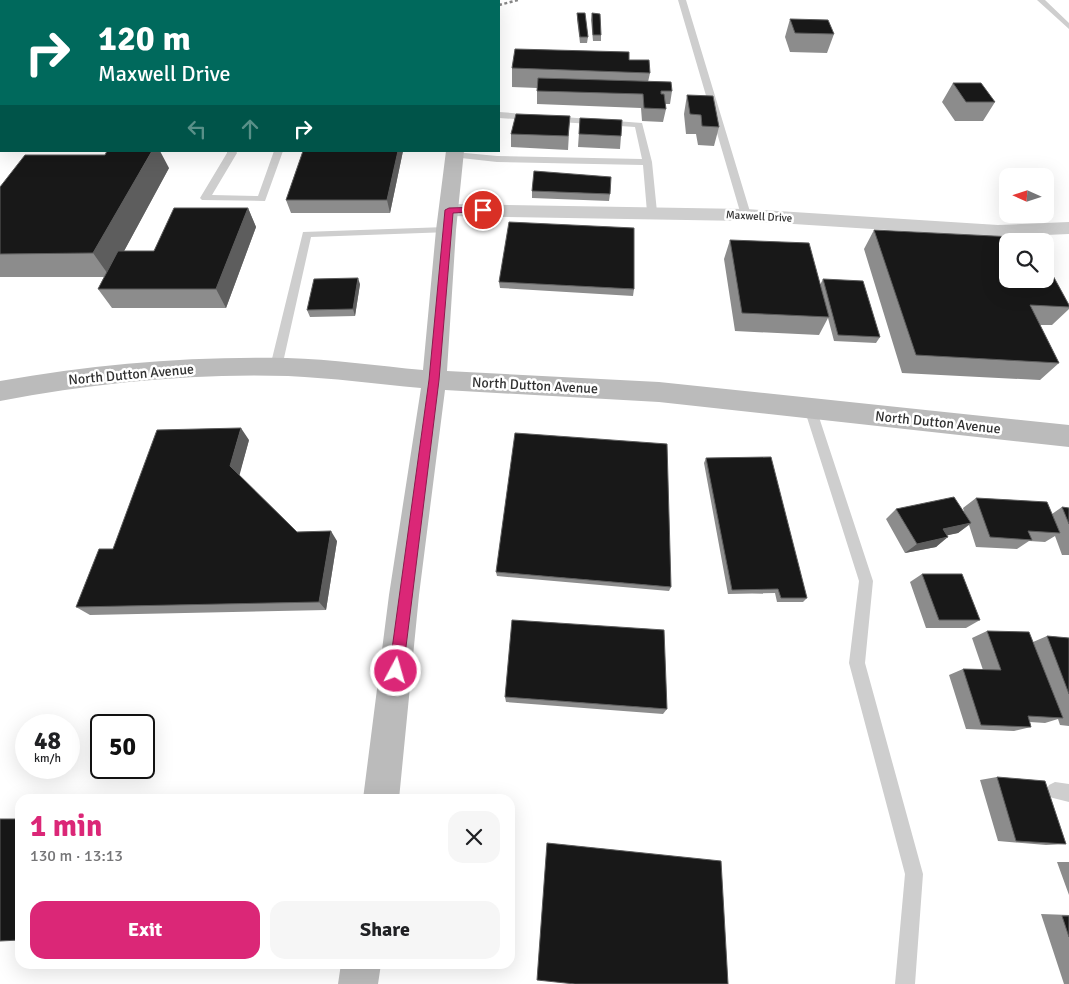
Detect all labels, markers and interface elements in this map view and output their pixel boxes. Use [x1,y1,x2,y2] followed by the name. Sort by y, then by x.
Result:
[98,17,191,60] text: 120 m
[15,20,80,85] icon: right
[98,60,231,87] text: Maxwell Drive
[183,115,211,143] icon: left
[236,115,264,143] icon: ahead
[289,115,317,143] icon: right
[999,168,1054,222] north arrow
[999,168,1054,288] map controls
[462,189,504,231] pin
[469,196,497,224] icon: arrive
[726,208,792,225] street label: Maxwell Drive
[999,233,1054,288] button: search
[68,361,195,388] street label: North Dutton Avenue
[472,374,598,397] street label: North Dutton Avenue
[874,407,1002,438] street label: North Dutton Avenue
[369,644,421,696] position arrow
[90,714,155,779] speed limit sign: 50
[34,725,61,756] text: 48
[34,751,61,766] text: km/h
[30,808,102,845] text: 1 min
[448,811,500,863] button: close
[30,846,123,866] text: 130 m · 13:13
[30,901,260,959] button: Exit
[270,901,500,959] button: Share

